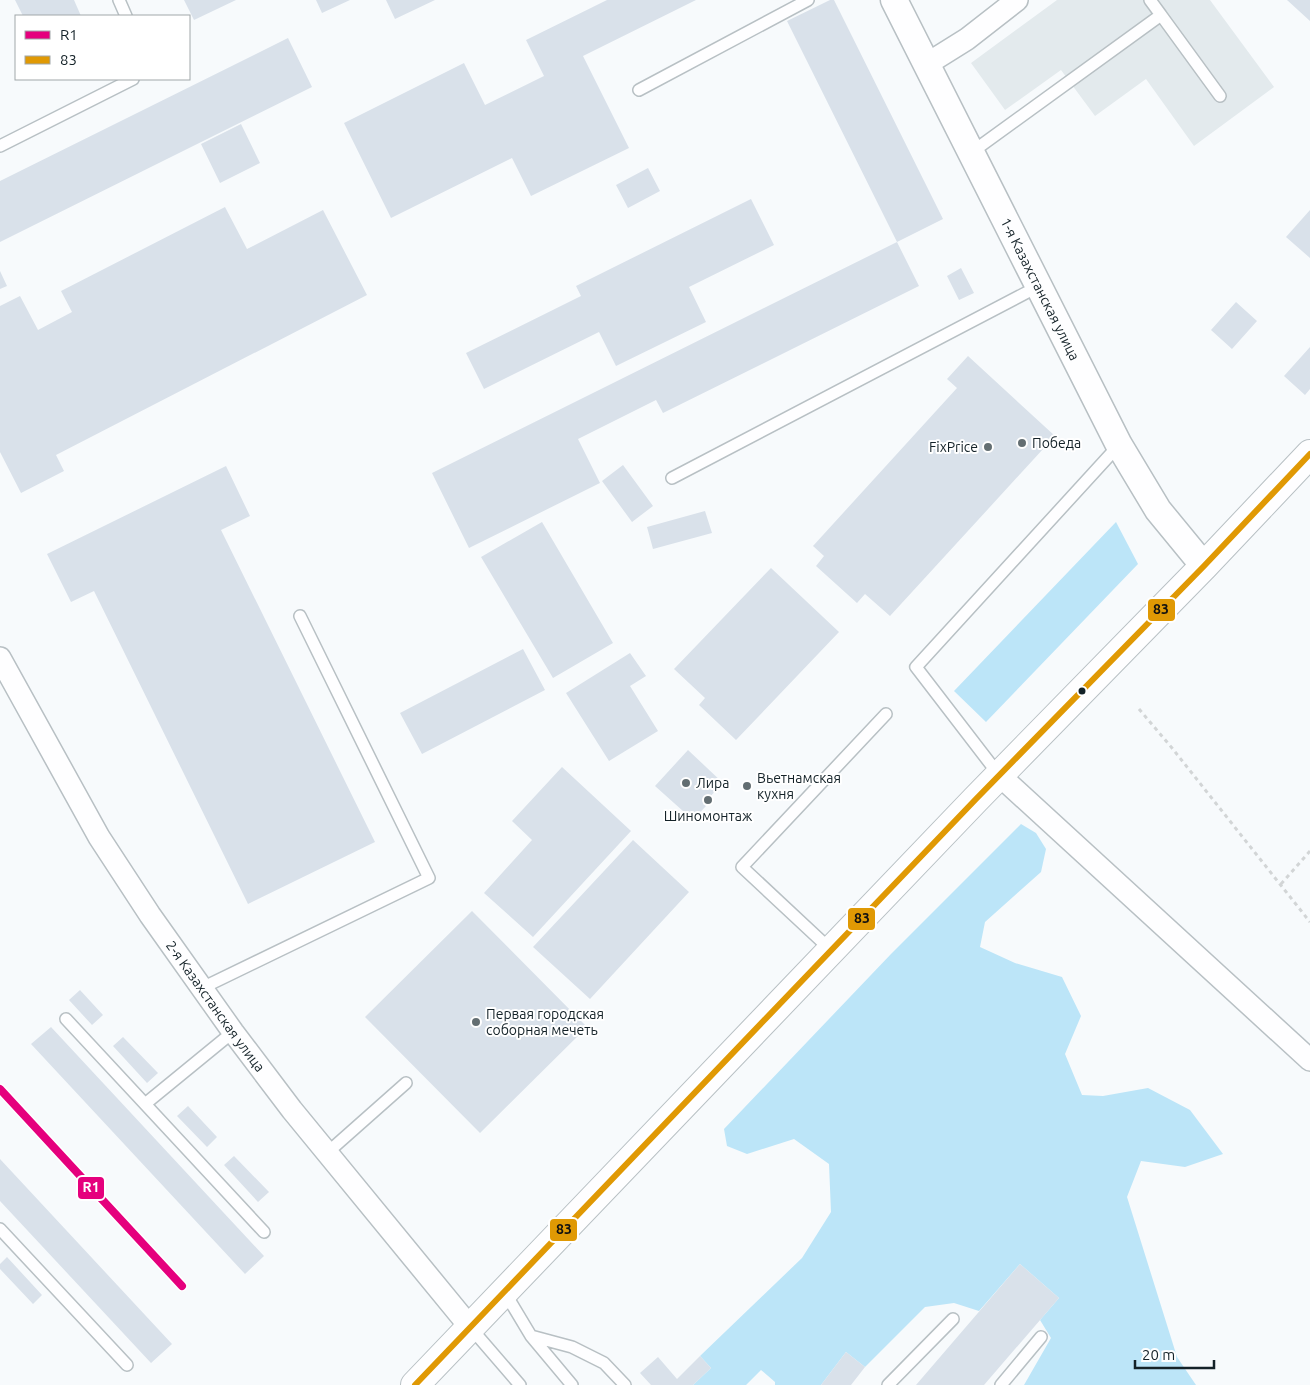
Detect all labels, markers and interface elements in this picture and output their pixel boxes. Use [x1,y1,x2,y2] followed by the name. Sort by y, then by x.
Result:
[15,15,190,80] legend
[60,26,78,43] text: R1
[60,51,77,68] text: 83
[997,215,1083,363] street label: 1-я Казахстанская улица
[1032,435,1081,451] place label: Победа
[1016,437,1028,449] marker: Победа
[929,439,978,455] place label: FixPrice
[982,441,994,453] marker: FixPrice
[1147,598,1176,622] line badge: 83
[1153,601,1169,617] text: 83
[1077,686,1087,696] unlabelled marker
[757,770,841,802] place label: Вьетнамская кухня
[696,775,729,791] place label: Лира
[680,777,692,789] marker: Лира
[741,780,753,792] marker: Вьетнамская кухня
[702,794,714,806] marker: Шиномонтаж
[664,808,753,824] place label: Шиномонтаж
[847,907,876,931] line badge: 83
[854,910,870,926] text: 83
[163,938,268,1075] street label: 2-я Казахстанская улица
[486,1006,604,1038] place label: Первая городская соборная мечеть
[470,1016,482,1028] marker: Первая городская соборная мечеть
[77,1176,105,1200] line badge: R1
[82,1179,100,1195] text: R1
[549,1218,578,1242] line badge: 83
[556,1221,572,1237] text: 83
[1135,1338,1214,1370] scale bar
[1142,1346,1175,1363] text: 20 m

